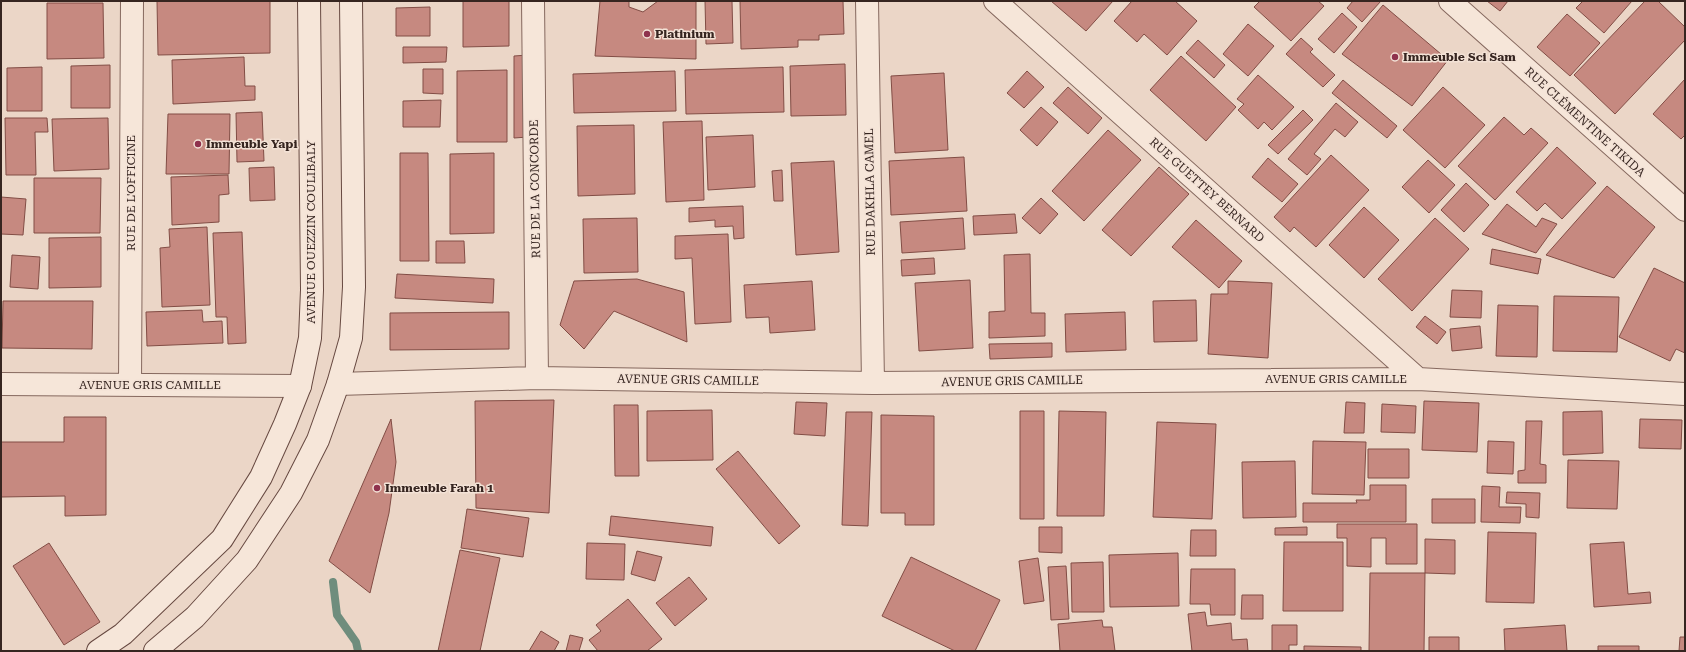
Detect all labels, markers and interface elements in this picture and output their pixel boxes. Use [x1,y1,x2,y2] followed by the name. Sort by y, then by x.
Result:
[655,27,715,41] place label: Platinium
[642,29,652,39] marker: Platinium
[1403,50,1516,64] place label: Immeuble Sci Sam
[1390,52,1400,62] marker: Immeuble Sci Sam
[1522,64,1648,180] street label: RUE CLÉMENTINE TIKIDA
[527,120,543,258] street label: RUE DE LA CONCORDE
[862,128,878,256] street label: RUE DAKHLA CAMEL
[124,135,138,251] street label: RUE DE L'OFFICINE
[1147,135,1267,245] street label: RUE GUETTEY BERNARD
[206,137,297,151] place label: Immeuble Yapi
[193,139,203,149] marker: Immeuble Yapi
[304,139,318,324] street label: AVENUE OUEZZIN COULIBALY
[617,372,759,388] street label: AVENUE GRIS CAMILLE
[1265,372,1407,386] street label: AVENUE GRIS CAMILLE
[941,373,1083,389] street label: AVENUE GRIS CAMILLE
[79,378,221,392] street label: AVENUE GRIS CAMILLE
[385,481,494,495] place label: Immeuble Farah 1
[372,483,382,493] marker: Immeuble Farah 1

